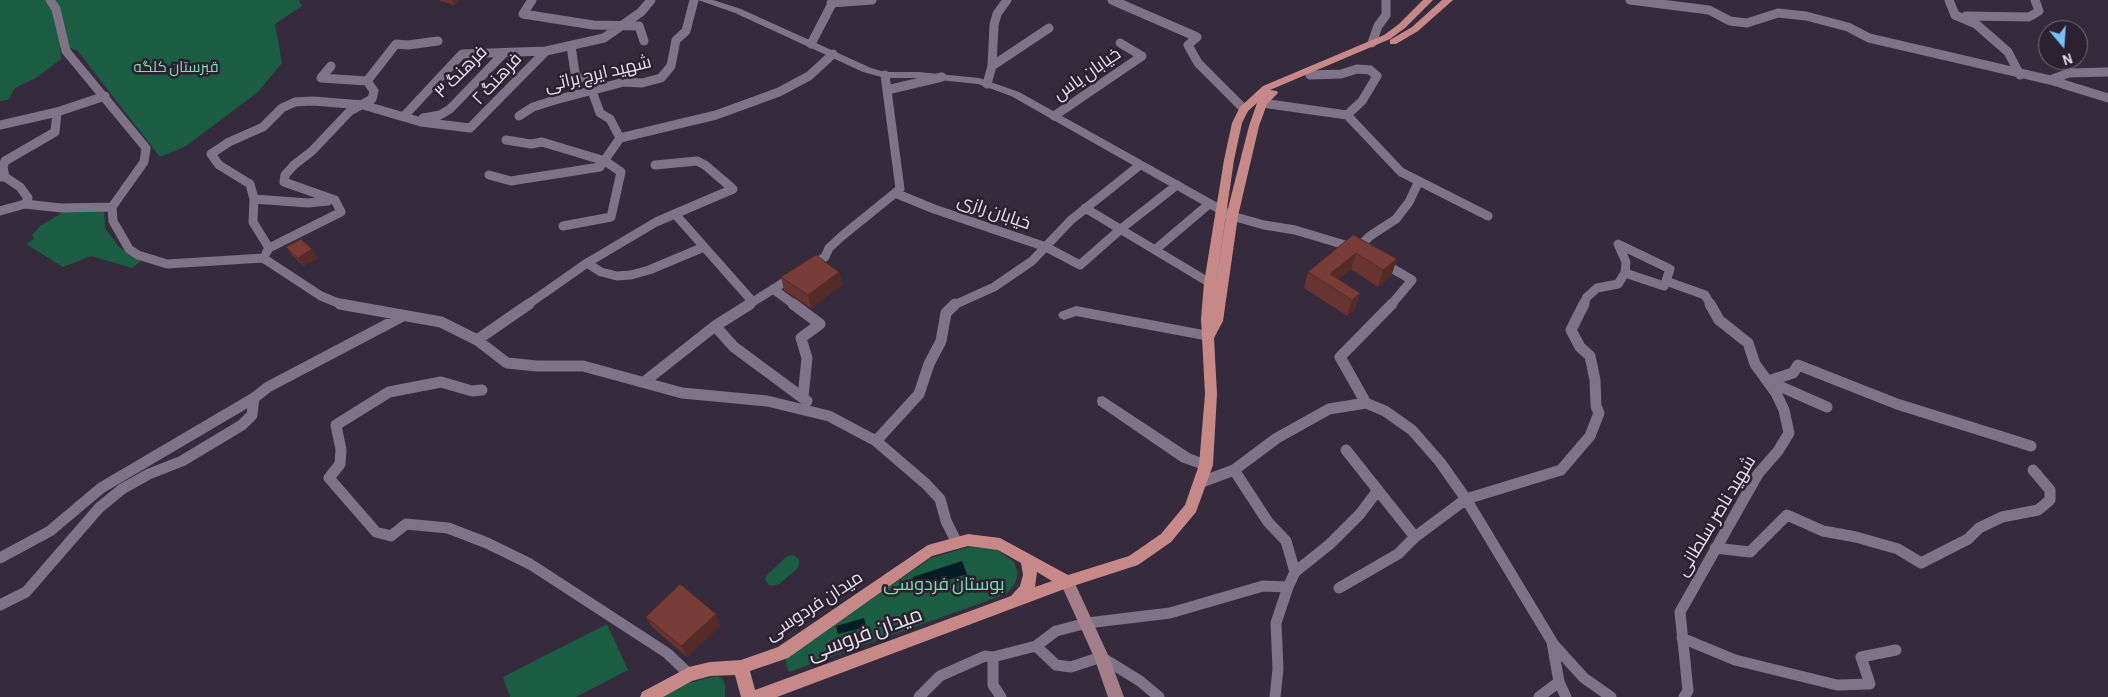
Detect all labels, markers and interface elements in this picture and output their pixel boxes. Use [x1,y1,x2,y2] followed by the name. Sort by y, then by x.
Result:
[2038,20,2088,70] north arrow
[430,41,492,103] street label: فرهنگ ۳
[1049,43,1125,105] street label: خیابان یاس
[468,49,526,109] street label: فرهنگ ۲
[2061,50,2074,66] text: N
[543,51,653,97] street label: شهید ایرج براتی
[134,58,218,76] park label: قبرستان کلگه
[955,189,1033,235] street label: خیابان رازی
[1671,452,1761,580] street label: شهید ناصر سلطانی
[761,566,867,646] street label: میدان فردوسی
[883,574,1005,596] park label: بوستان فردوسی
[804,602,926,666] street label: میدان فروسی

